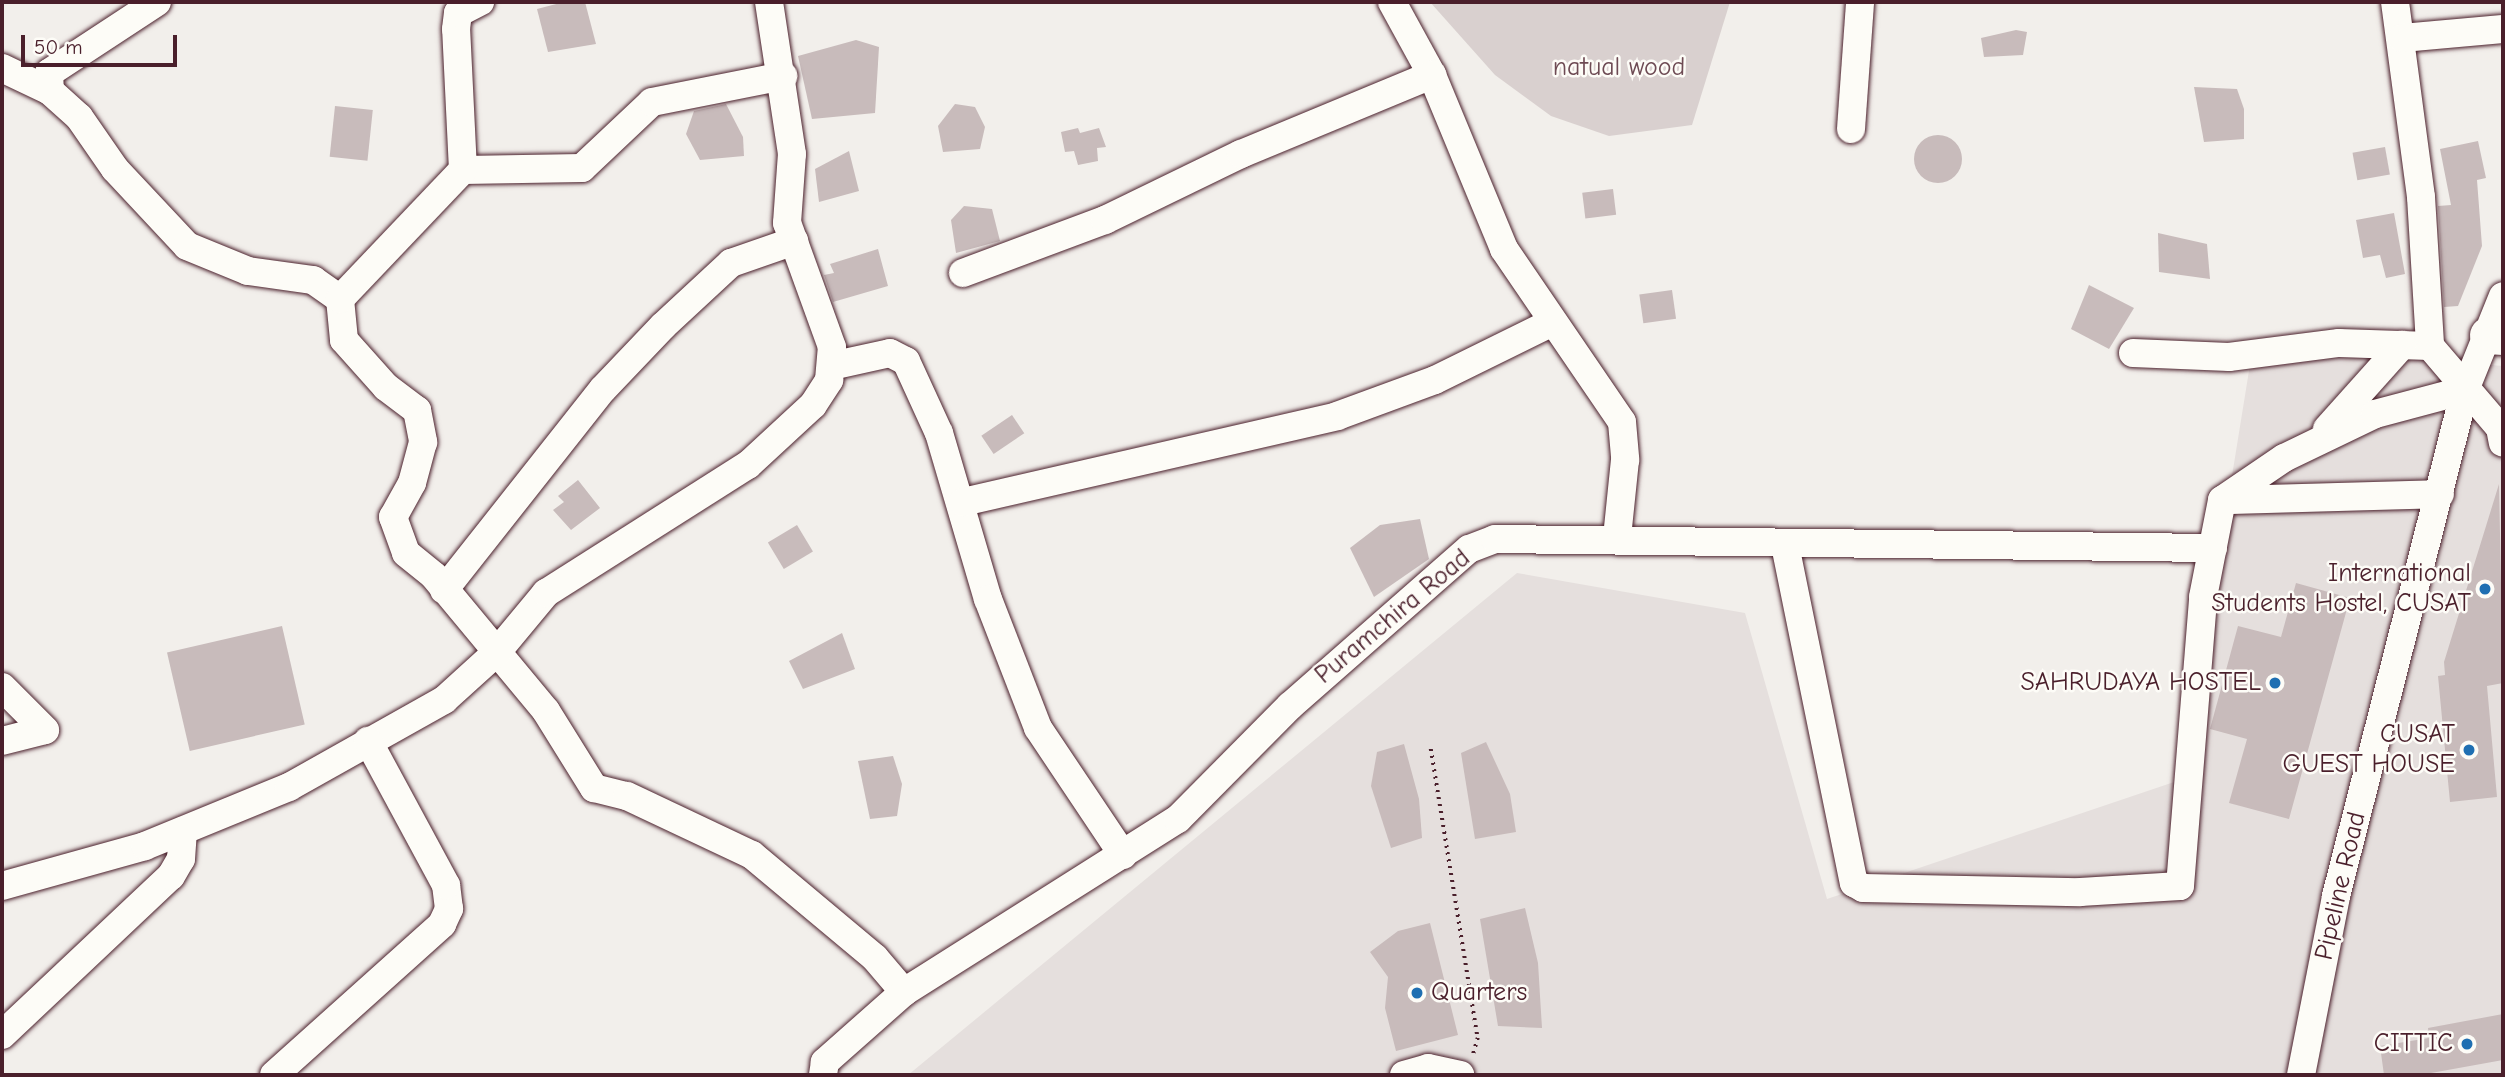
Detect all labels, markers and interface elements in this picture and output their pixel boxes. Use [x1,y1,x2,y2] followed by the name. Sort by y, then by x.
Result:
[24,21,180,65] scale bar
[34,35,83,59] text: 50 m
[1553,52,1685,84] park label: natual wood
[1309,543,1477,691] street label: Puramchira Road
[2211,558,2471,620] place label: International Students Hostel, CUSAT
[2477,581,2493,597] marker: International Students Hostel, CUSAT
[2020,667,2261,699] place label: SAHRUDAYA HOSTEL
[2267,675,2283,691] marker: SAHRUDAYA HOSTEL
[2283,719,2455,780] place label: CUSAT GUEST HOUSE
[2461,742,2477,758] marker: CUSAT GUEST HOUSE
[2309,809,2373,963] street label: Pipeline Road
[1431,977,1527,1009] place label: Quarters
[1409,985,1425,1001] marker: Quarters
[2374,1028,2453,1060] place label: CITTIC
[2459,1036,2475,1052] marker: CITTIC

